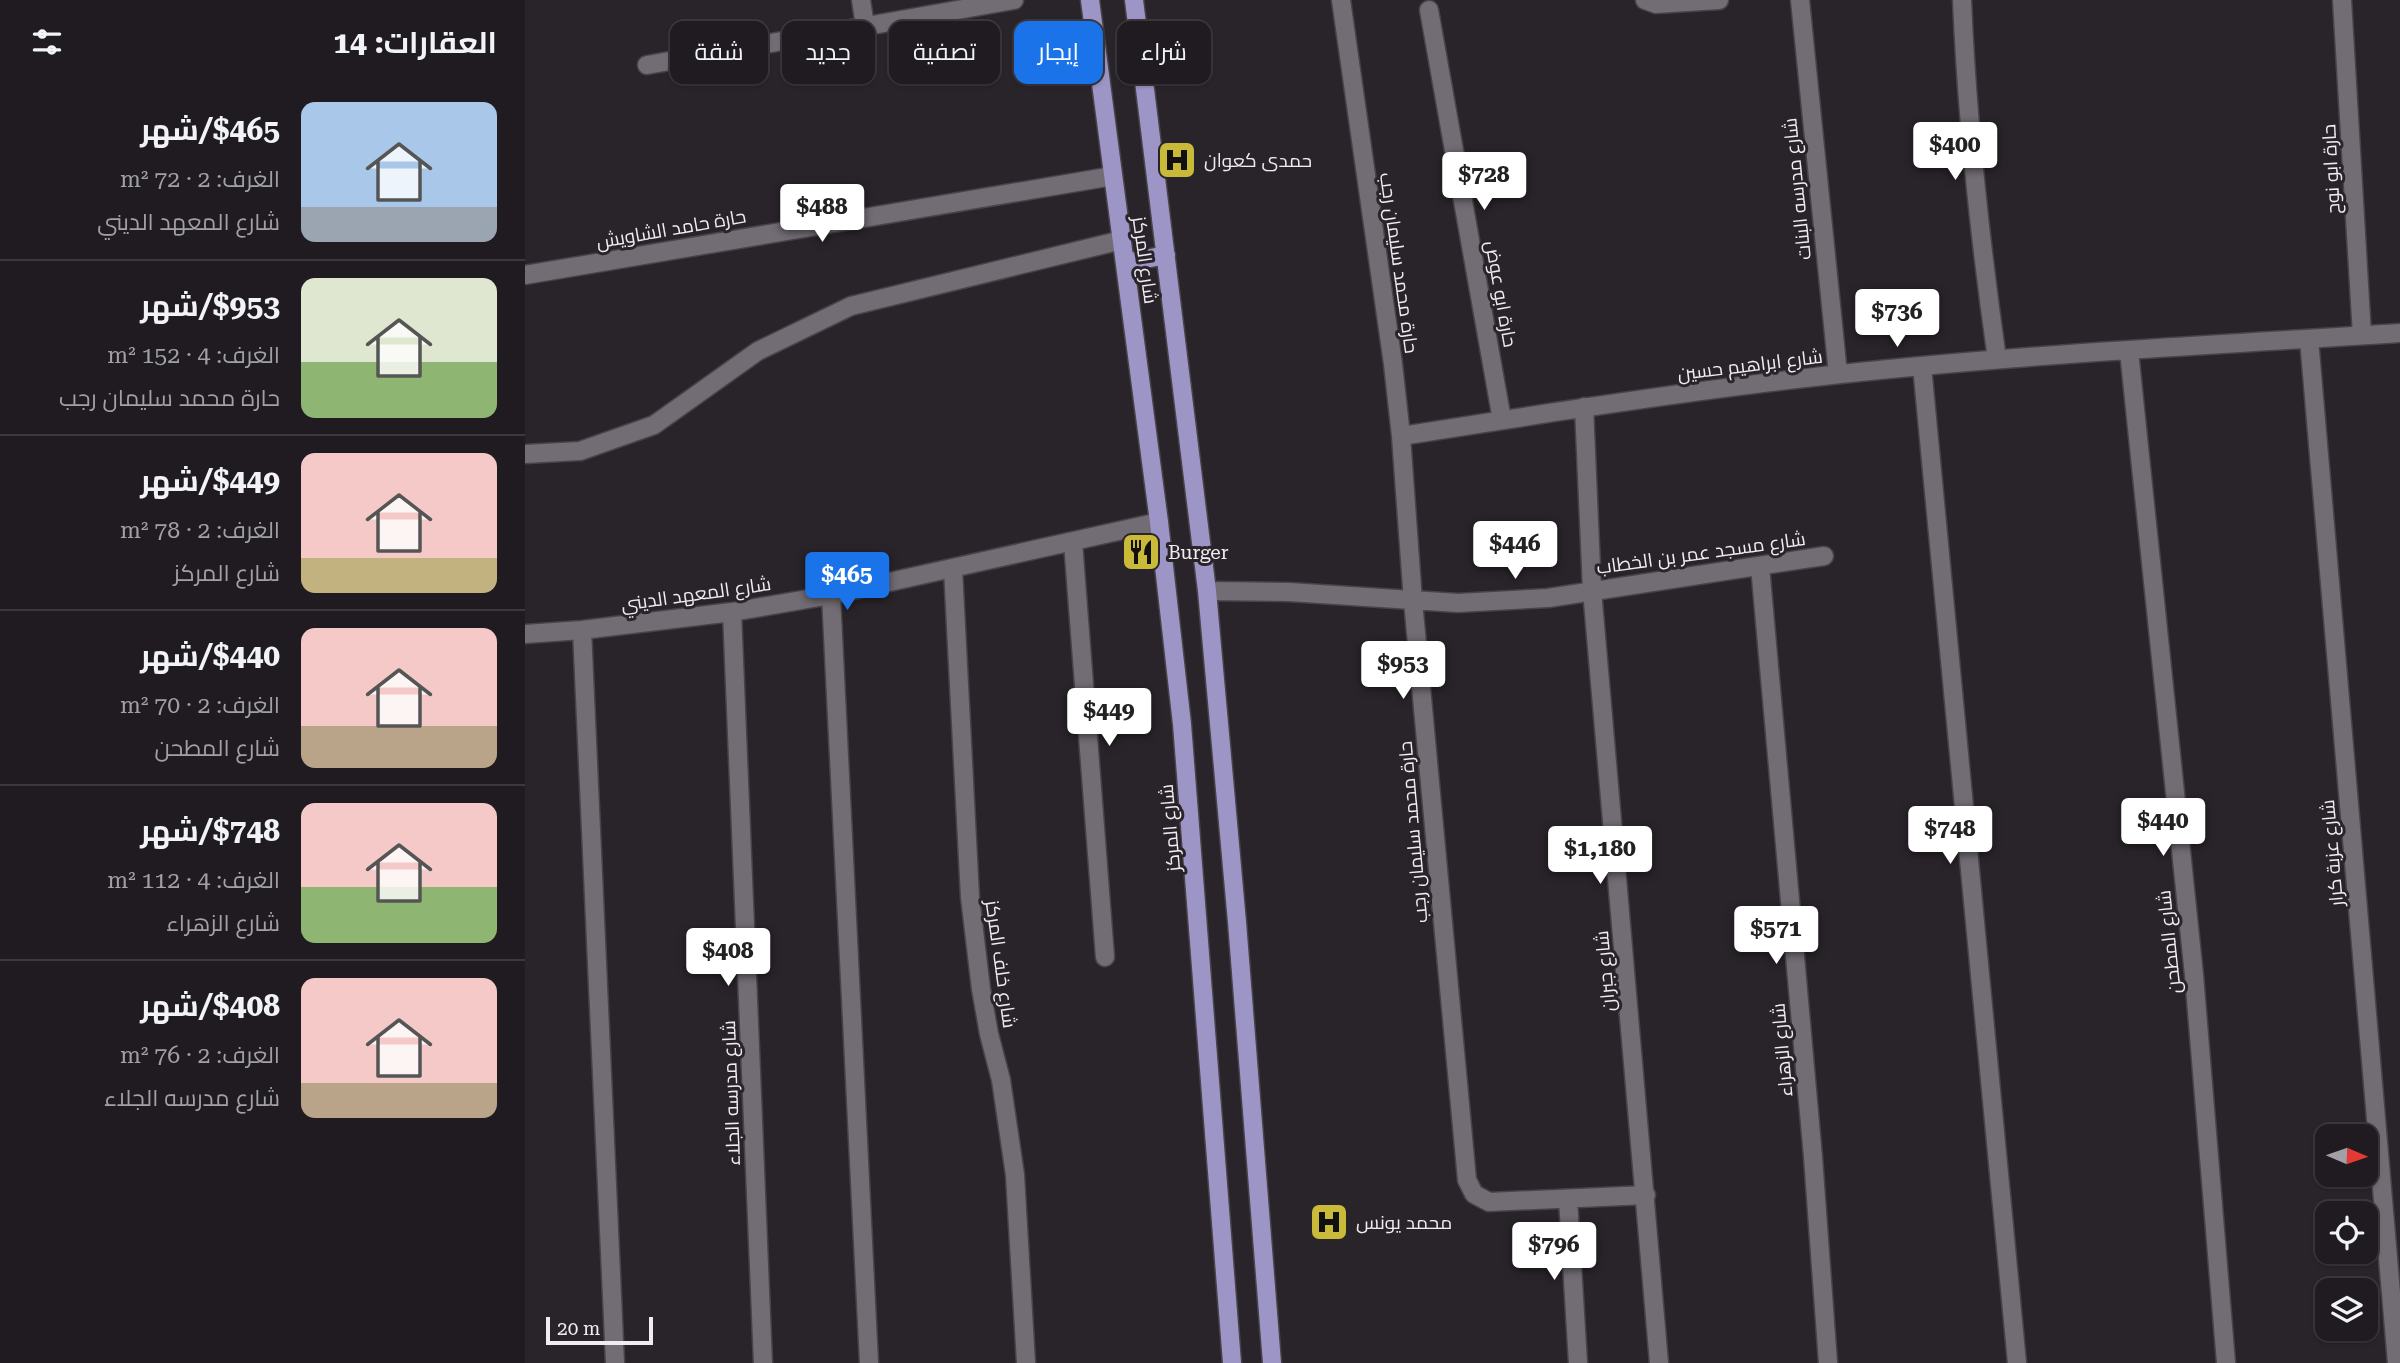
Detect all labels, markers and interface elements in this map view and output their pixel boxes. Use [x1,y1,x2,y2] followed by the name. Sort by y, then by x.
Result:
[670,21,768,84] chip: شقة
[782,21,875,84] chip: جديد
[889,21,1000,84] chip: تصفية
[1014,21,1103,84] chip: إيجار
[1117,21,1211,84] chip: شراء
[28,23,66,61] icon: filters
[333,25,497,60] text: العقارات: 14
[140,112,280,147] text: $465/شهر
[1778,117,1818,261] street label: شارع مدرسه البنات
[1914,122,1996,182] pin: $400
[2317,123,2347,215] street label: حارة ابو نوح
[357,130,441,214] icon: home
[1929,131,1981,158] text: $400
[1156,139,1198,181] hospital icon: حمدى كعوان
[1204,149,1312,172] place label: حمدى كعوان
[1443,152,1525,212] pin: $728
[1458,161,1510,188] text: $728
[120,166,280,193] text: الغرف: 2 · 72 m²
[1375,171,1423,355] street label: حارة محمد سليمان رجب
[781,184,863,244] pin: $488
[796,193,848,220] text: $488
[594,204,748,254] street label: حارة حامد الشاويش
[97,209,280,236] text: شارع المعهد الديني
[1125,214,1163,305] street label: شارع المركز
[1480,239,1522,349] street label: حارة ابو عوض
[140,288,280,323] text: $953/شهر
[1856,290,1938,349] pin: $736
[1871,298,1923,325] text: $736
[357,306,441,390] icon: home
[107,342,280,369] text: الغرف: 4 · 152 m²
[1676,345,1824,387] street label: شارع ابراهيم حسين
[59,385,280,412] text: حارة محمد سليمان رجب
[140,463,280,498] text: $449/شهر
[357,481,441,565] icon: home
[120,517,280,544] text: الغرف: 2 · 78 m²
[1474,522,1556,581] pin: $446
[1595,527,1807,581] street label: شارع مسجد عمر بن الخطاب
[1489,530,1541,557] text: $446
[1120,531,1162,573] restaurant icon: Burger
[1168,541,1229,564] place label: Burger
[806,552,888,612] pin: $465
[173,560,280,587] text: شارع المركز
[821,561,873,588] text: $465
[620,572,773,619] street label: شارع المعهد الديني
[140,638,280,673] text: $440/شهر
[1362,642,1444,701] pin: $953
[1377,650,1429,677] text: $953
[357,656,441,740] icon: home
[1068,688,1150,748] pin: $449
[120,692,280,719] text: الغرف: 2 · 70 m²
[1083,697,1135,724] text: $449
[154,735,280,762] text: شارع المطحن
[1394,740,1432,924] street label: حارة محمد سليمان رجب
[1155,783,1187,874] street label: شارع المركز
[2122,798,2204,858] pin: $440
[2316,798,2350,908] street label: شارع عزبة كرار
[1909,806,1991,866] pin: $748
[2137,807,2189,834] text: $440
[140,813,280,848] text: $748/شهر
[1924,815,1976,842] text: $748
[1543,826,1657,886] pin: $1,180
[357,831,441,915] icon: home
[1564,835,1636,862] text: $1,180
[107,867,280,894] text: الغرف: 4 · 112 m²
[2152,889,2188,995] street label: شارع المطحن
[978,897,1021,1030] street label: شارع خلف المركز
[1735,906,1817,966] pin: $571
[166,910,280,937] text: شارع الزهراء
[1750,915,1802,942] text: $571
[687,928,769,988] pin: $408
[1590,929,1622,1012] street label: شارع جبران
[702,937,754,964] text: $408
[140,988,280,1023] text: $408/شهر
[1766,1002,1800,1098] street label: شارع الزهراء
[357,1006,441,1090] icon: home
[717,1020,747,1166] street label: شارع مدرسه الجلاء
[120,1042,280,1069] text: الغرف: 2 · 76 m²
[104,1085,280,1112] text: شارع مدرسه الجلاء
[2315,1124,2378,1186] north arrow
[2315,1124,2378,1341] map controls
[1308,1201,1350,1243] hospital icon: محمد يونس
[2315,1201,2378,1264] button: locate
[1356,1211,1452,1234] place label: محمد يونس
[1513,1222,1595,1282] pin: $796
[1528,1231,1580,1258] text: $796
[2315,1278,2378,1341] button: layers
[546,1314,653,1346] scale bar
[557,1317,600,1340] text: 20 m

